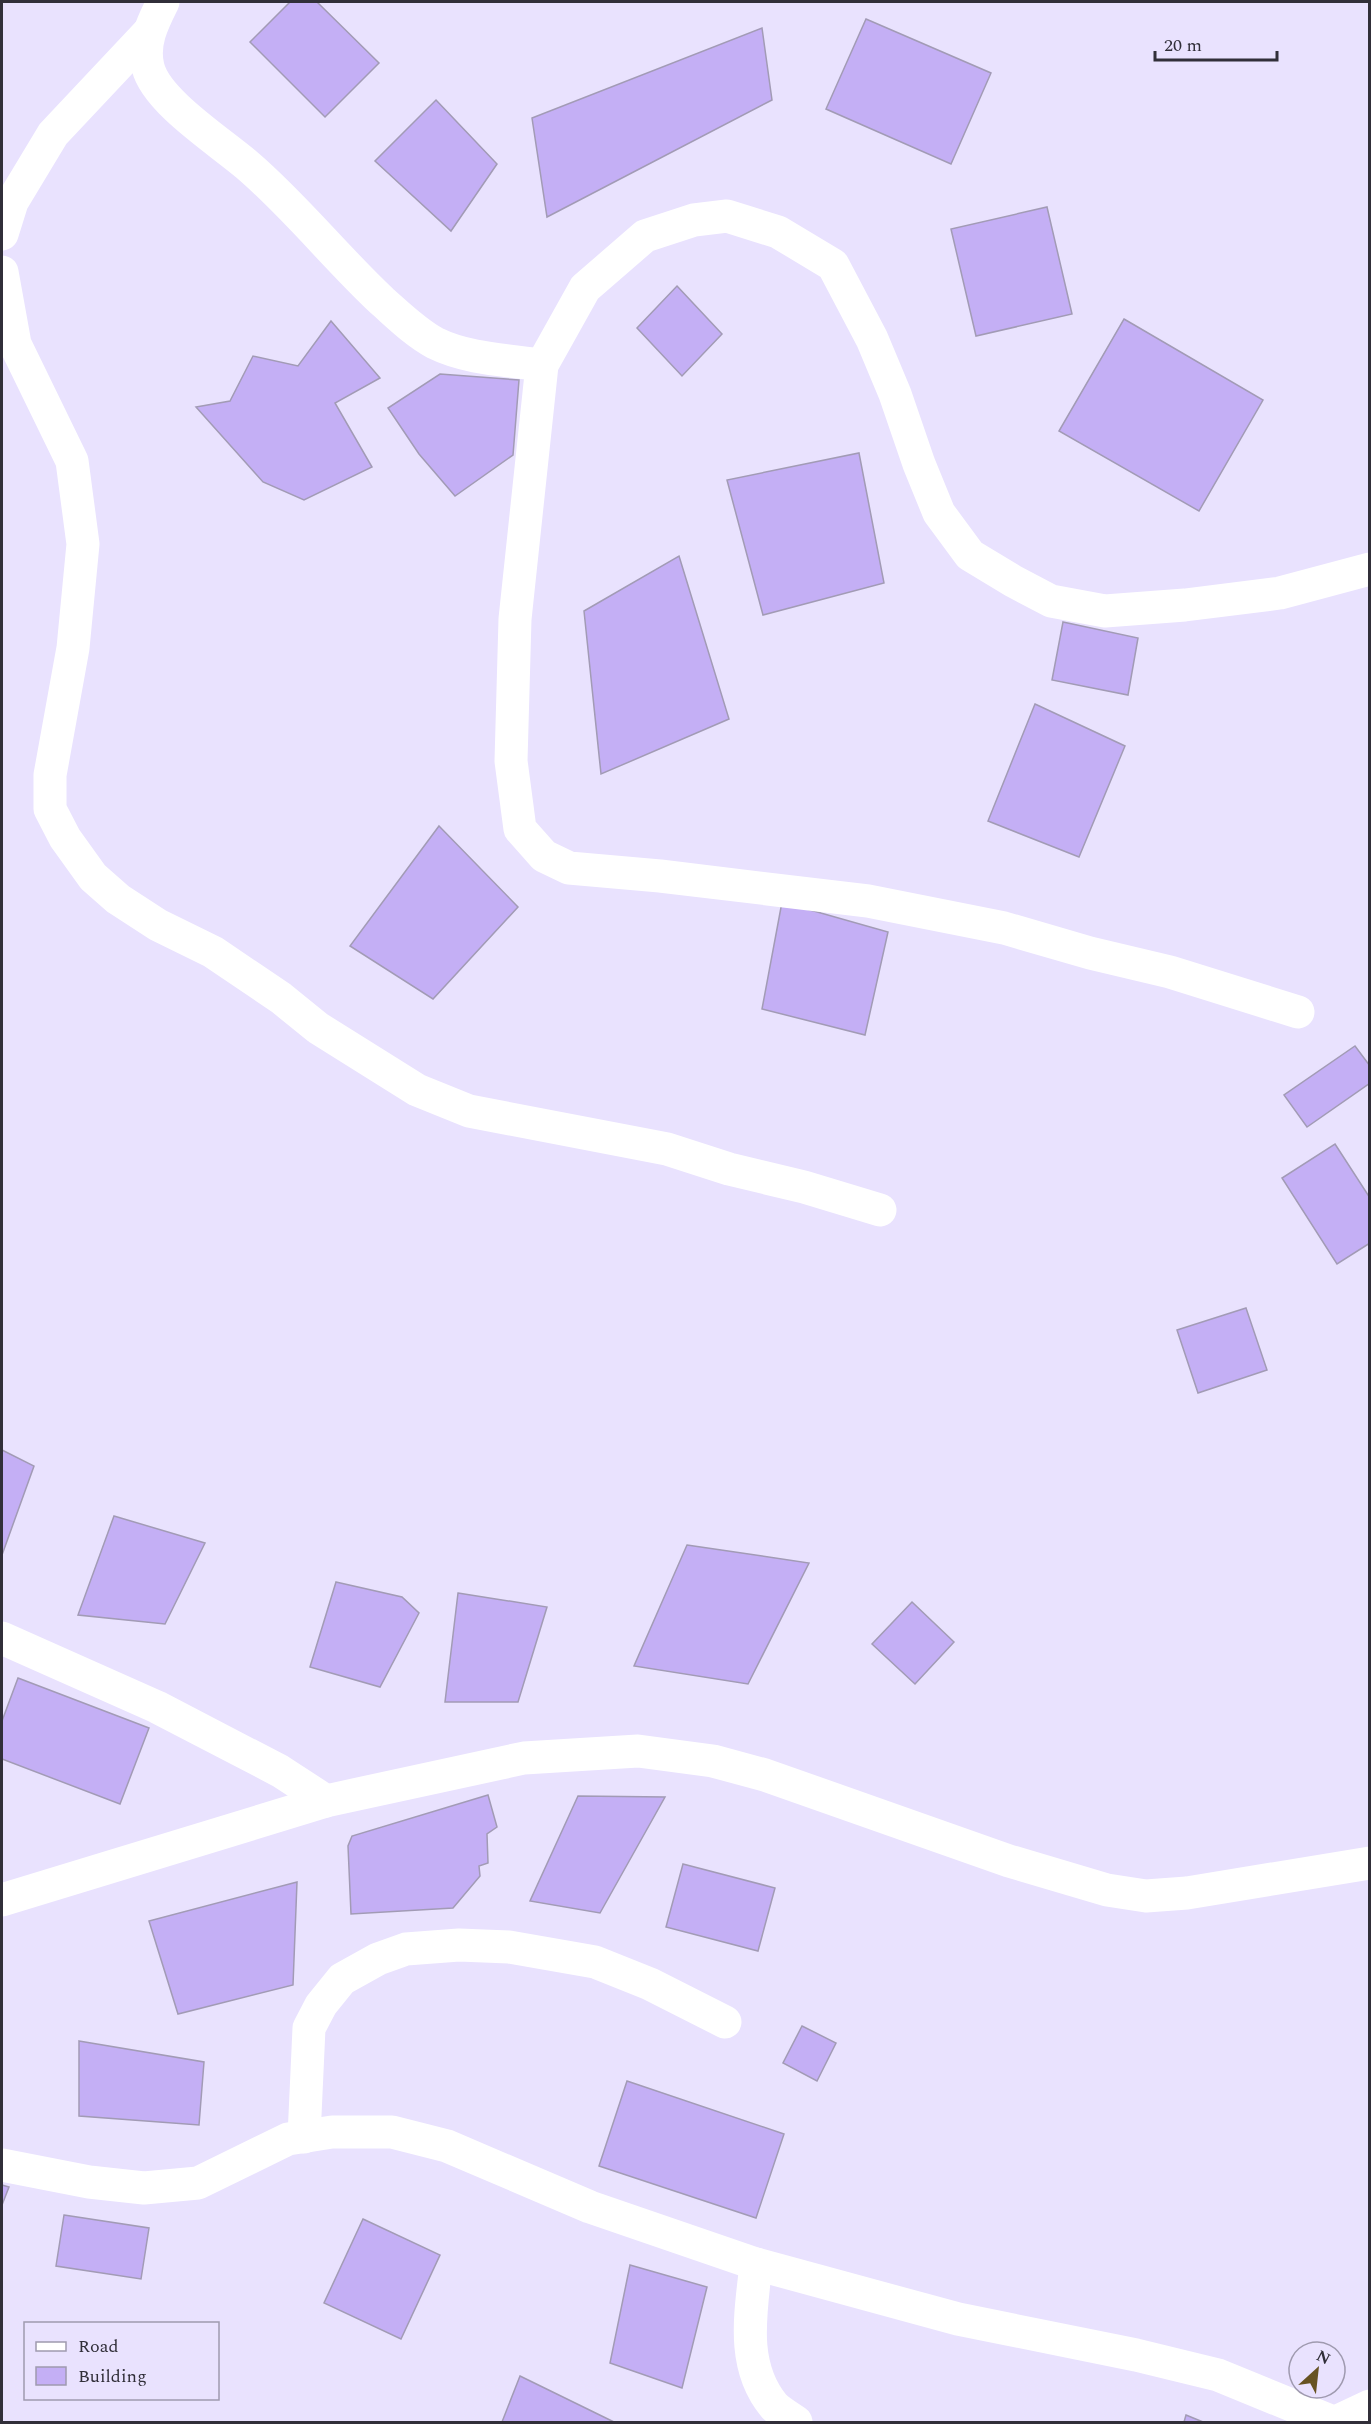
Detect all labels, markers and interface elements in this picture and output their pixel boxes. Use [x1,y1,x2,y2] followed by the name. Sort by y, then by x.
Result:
[1155,24,1276,62] scale bar
[1164,32,1202,59] text: 20 m
[24,2322,219,2400] legend
[78,2333,119,2360] text: Road
[1287,2340,1347,2400] north arrow
[1312,2344,1335,2371] text: N
[78,2363,147,2390] text: Building

